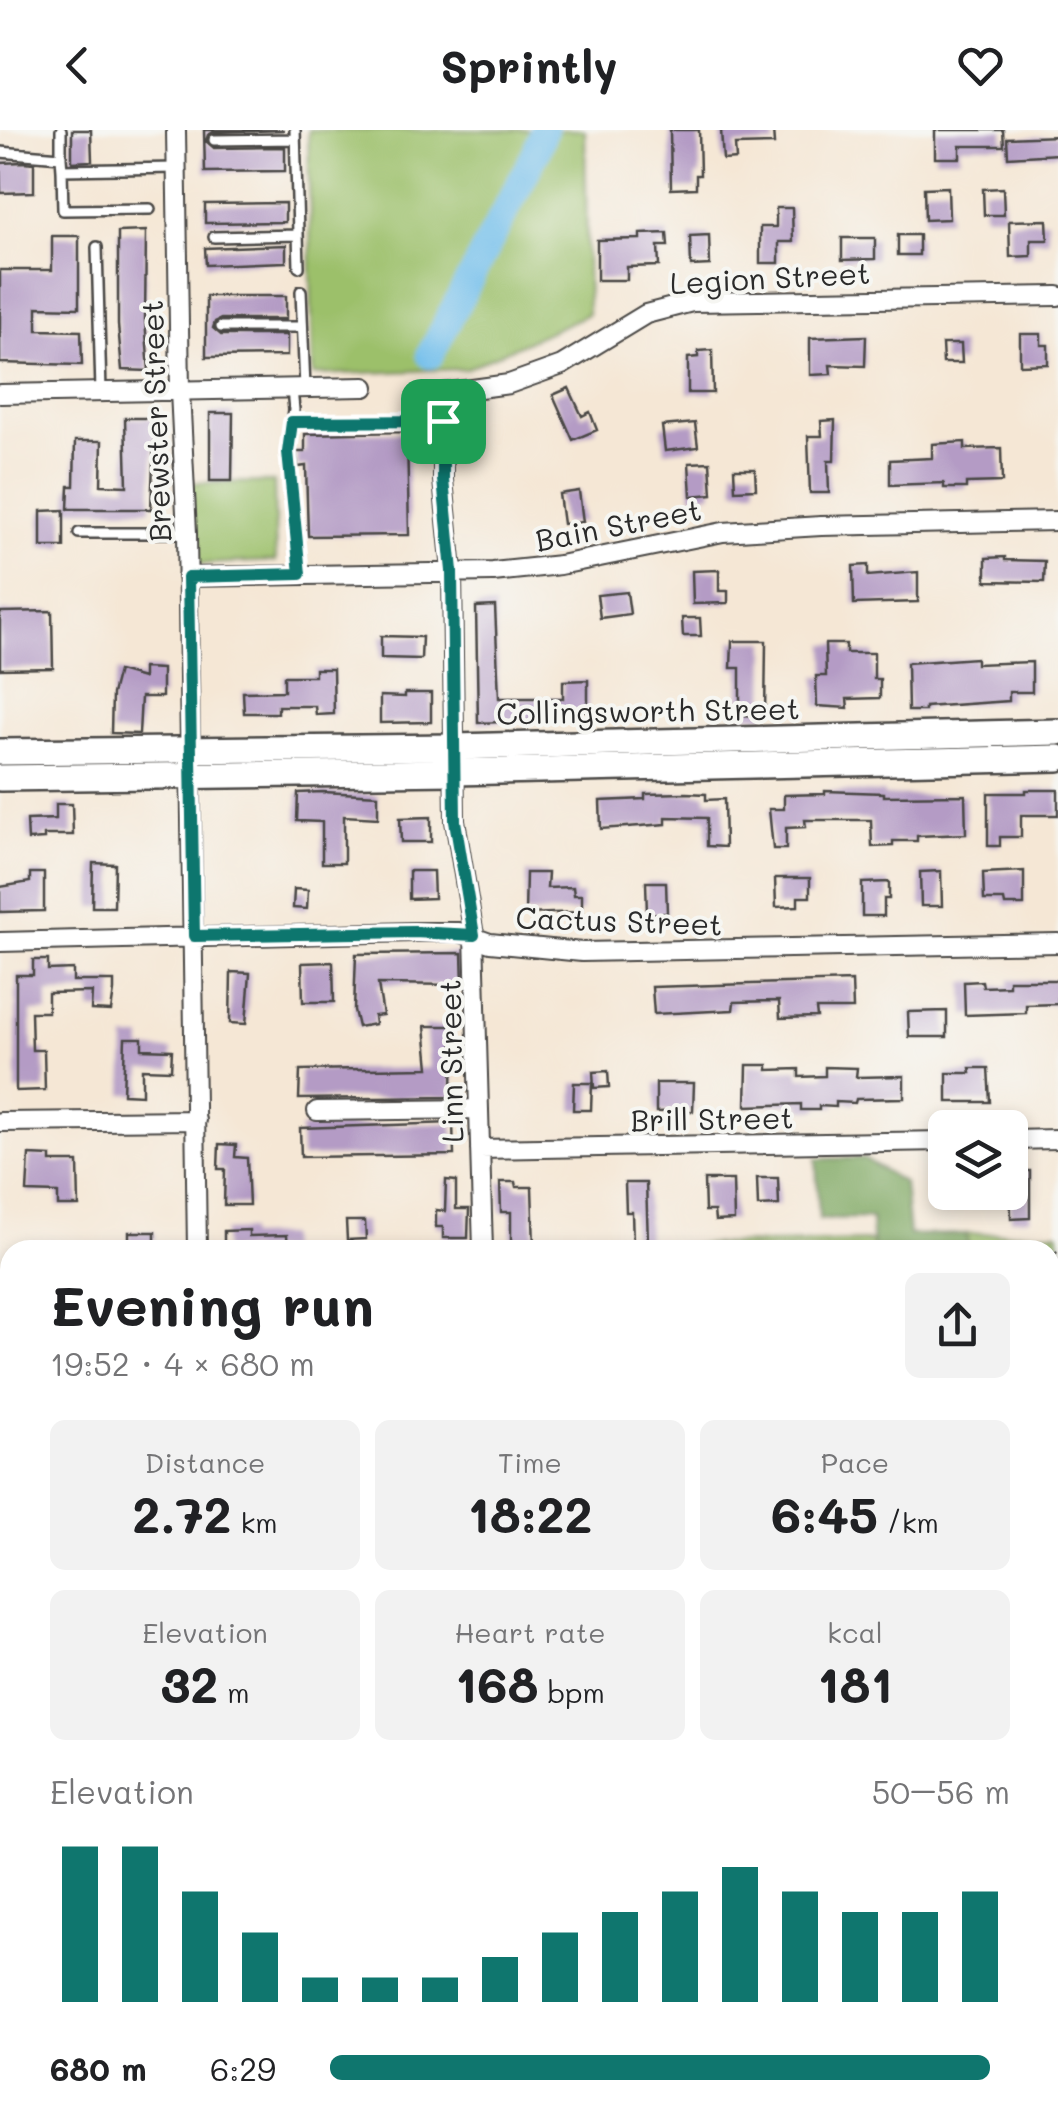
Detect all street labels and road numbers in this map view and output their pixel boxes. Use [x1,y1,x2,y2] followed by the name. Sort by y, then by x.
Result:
[669,252,871,302] street label: Legion Street
[131,299,179,543] street label: Brewster Street
[532,488,704,560] street label: Bain Street
[496,687,800,733] street label: Collingsworth Street
[515,896,723,944] street label: Cactus Street
[429,979,471,1143] street label: Linn Street
[630,1097,794,1139] street label: Brill Street

